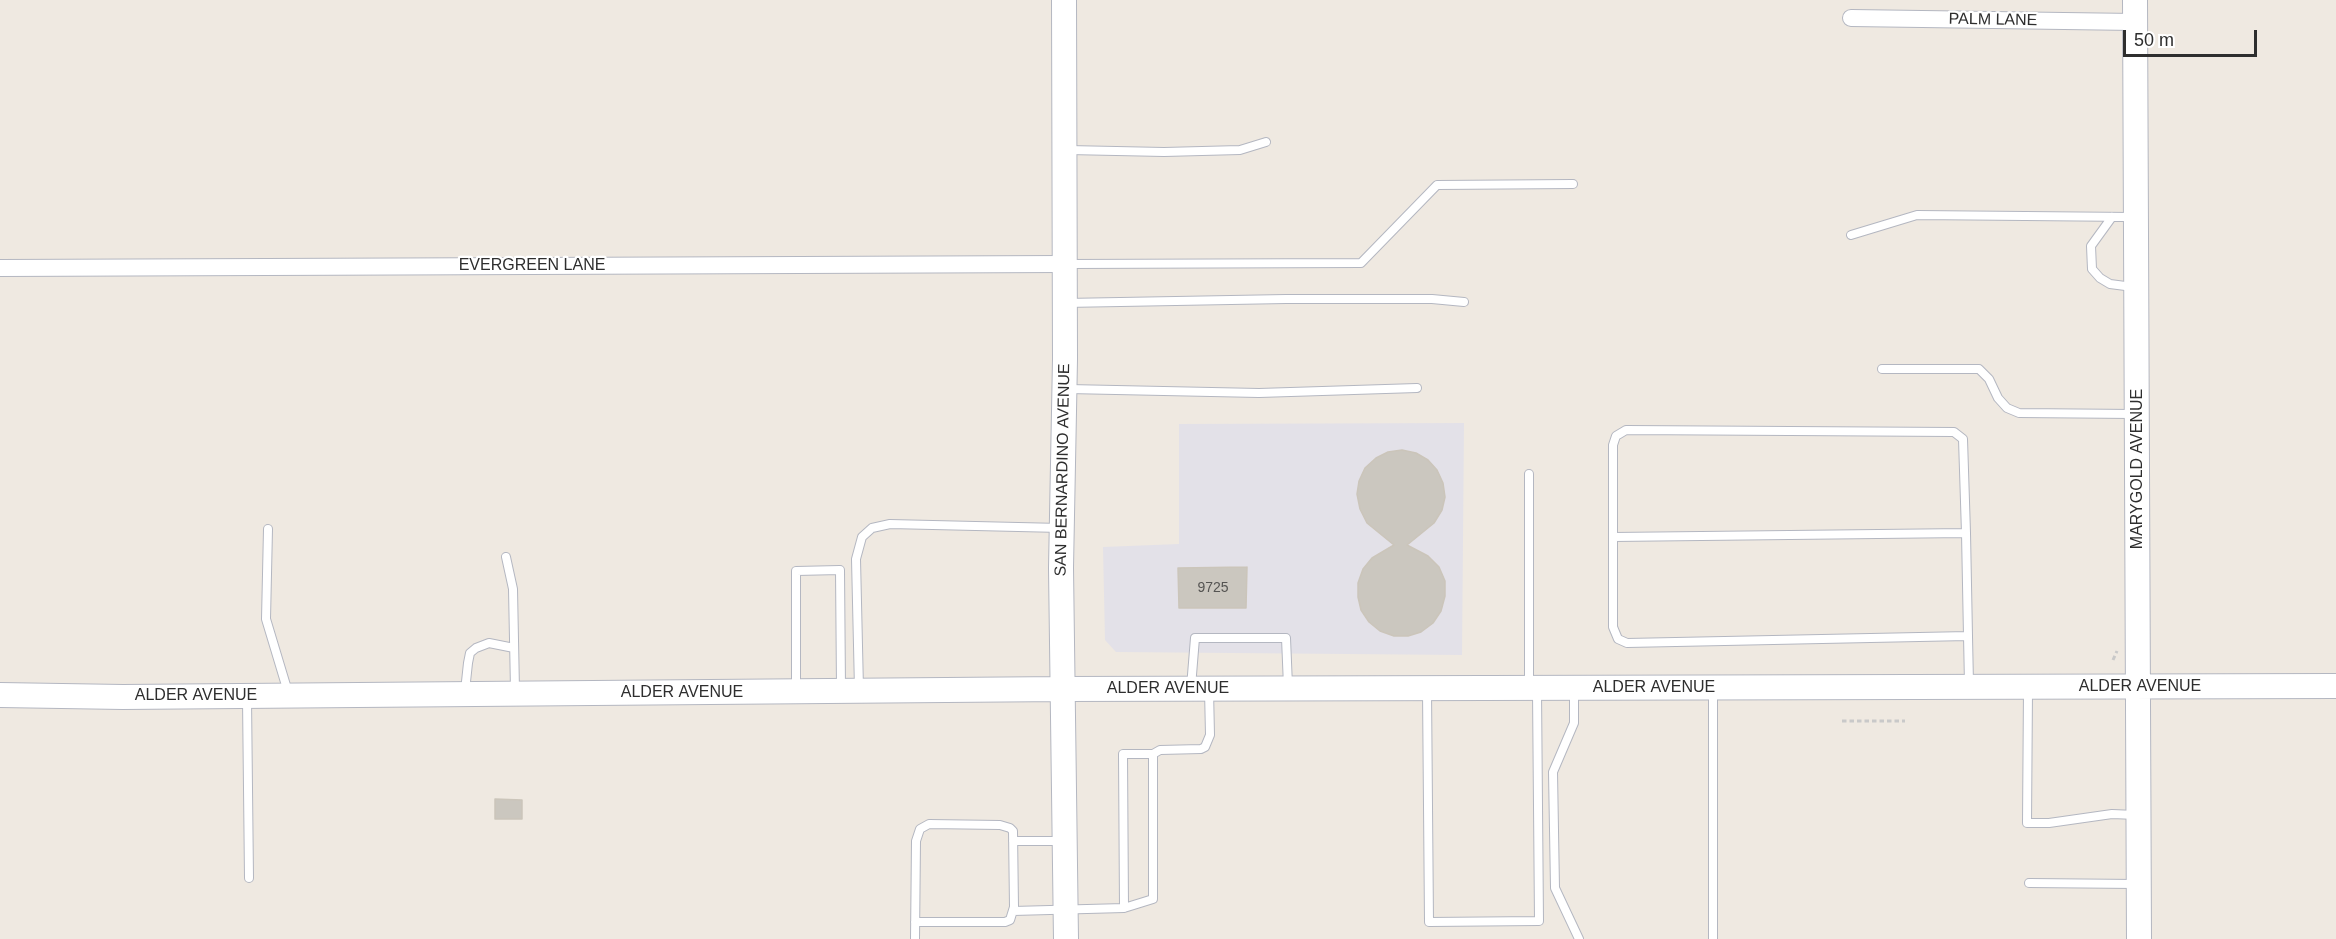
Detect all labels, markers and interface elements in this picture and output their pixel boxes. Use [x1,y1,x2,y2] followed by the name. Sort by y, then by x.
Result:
[1949,10,2037,30] street label: PALM LANE
[2126,18,2260,56] scale bar
[2134,30,2174,50] text: 50 m
[459,256,605,276] street label: EVERGREEN LANE
[1052,363,1074,577] street label: SAN BERNARDINO AVENUE
[2128,389,2148,549] street label: MARYGOLD AVENUE
[1197,580,1229,596] house number: 9725
[2079,677,2201,697] street label: ALDER AVENUE
[1593,678,1715,698] street label: ALDER AVENUE
[1107,679,1229,699] street label: ALDER AVENUE
[621,683,743,703] street label: ALDER AVENUE
[135,686,257,706] street label: ALDER AVENUE

